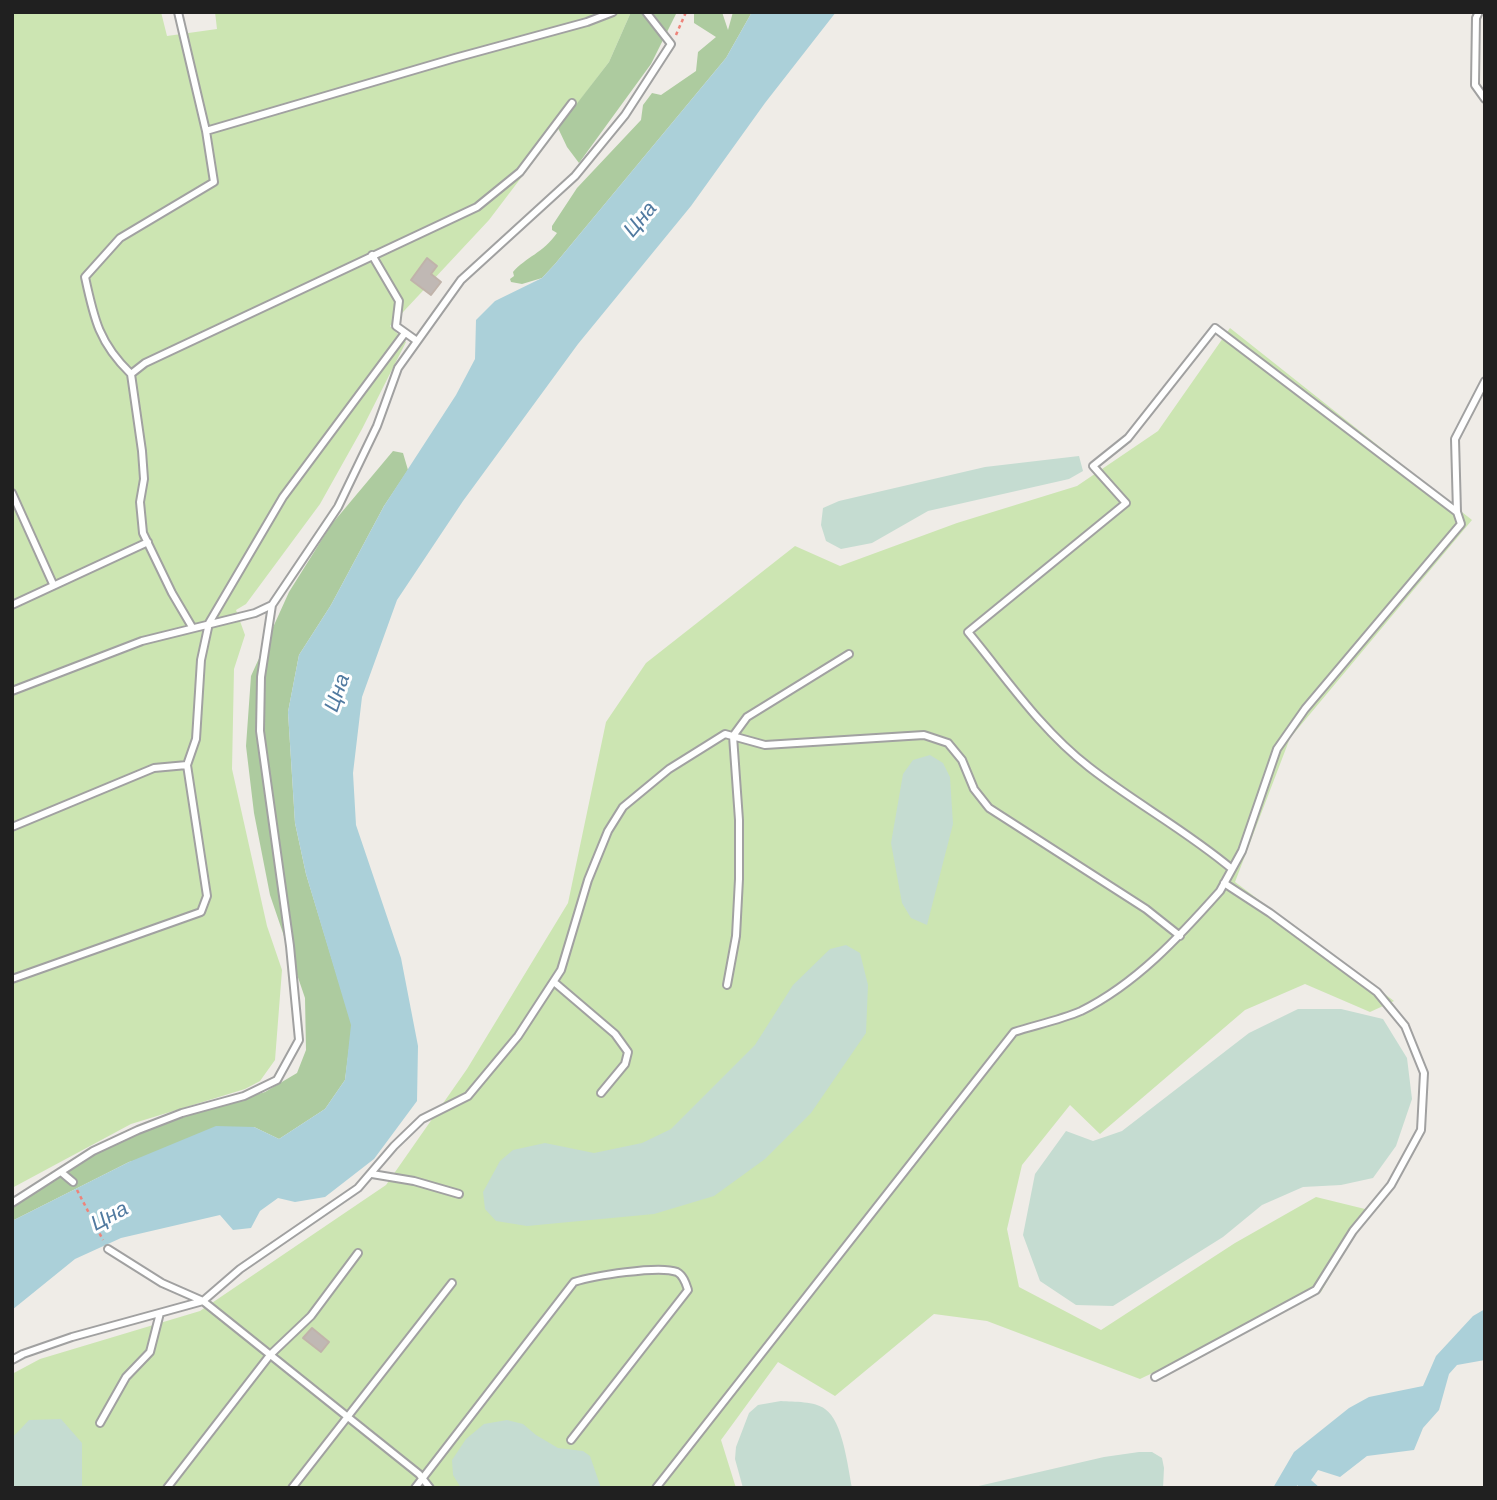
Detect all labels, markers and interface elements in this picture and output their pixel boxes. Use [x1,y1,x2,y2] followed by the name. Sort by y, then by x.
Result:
[619,197,663,243] water label: Цна
[320,671,356,715] water label: Цна
[87,1197,133,1237] water label: Цна

